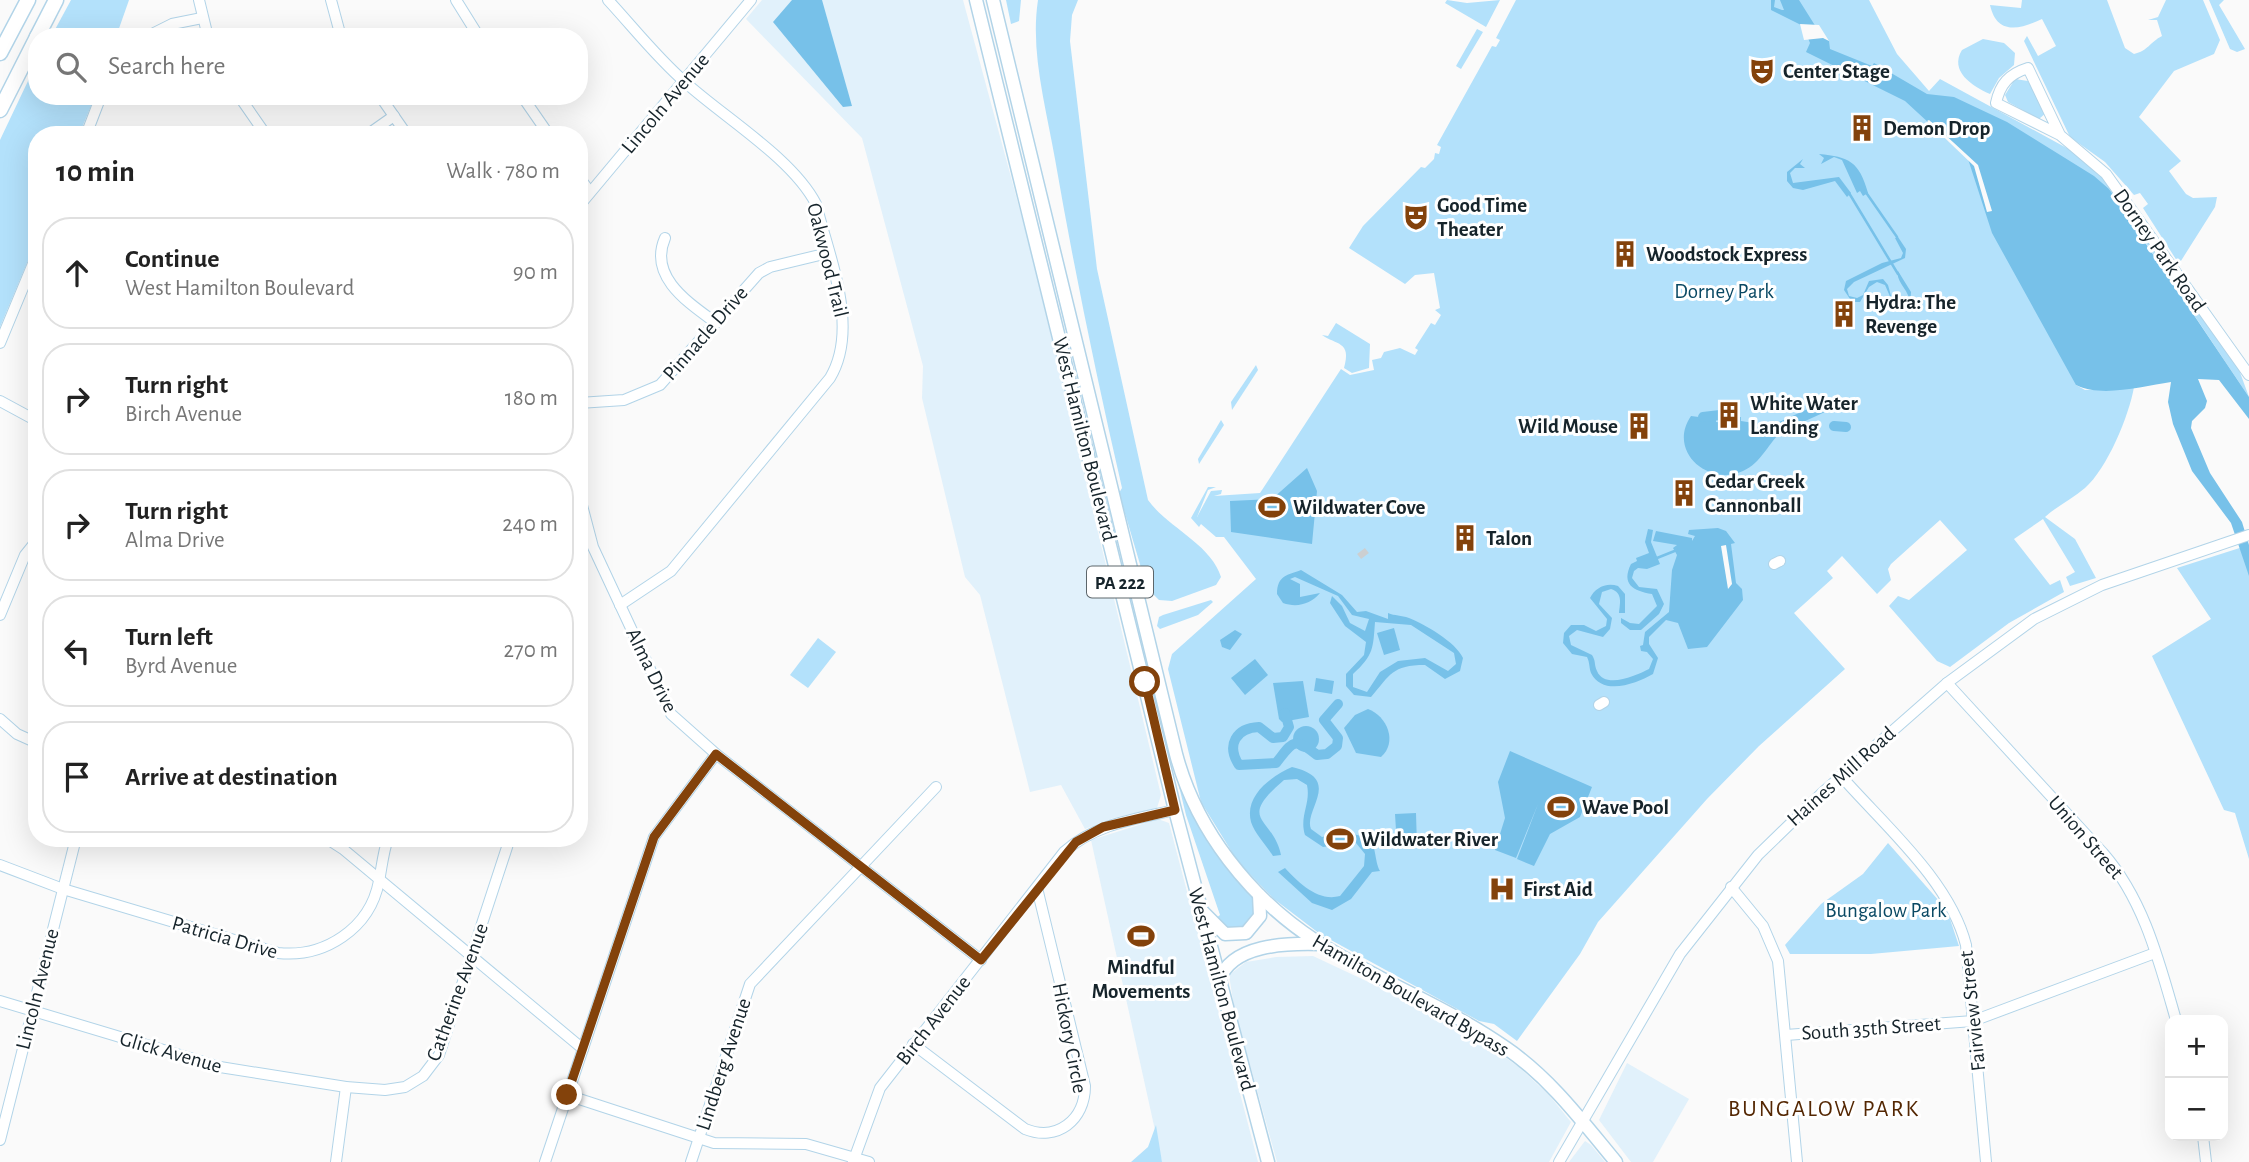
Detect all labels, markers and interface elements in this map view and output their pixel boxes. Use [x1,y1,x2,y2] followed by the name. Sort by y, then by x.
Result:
[28,28,588,105] search box
[52,48,90,86] icon: search
[618,49,713,157] street label: Lincoln Avenue
[108,53,226,79] text: Search here
[1747,56,1777,86] theatre icon: Center Stage
[1783,61,1890,82] place label: Center Stage
[1847,113,1877,143] building icon: Demon Drop
[1883,118,1990,139] place label: Demon Drop
[56,157,135,187] text: 10 min
[446,160,560,183] text: Walk · 780 m
[2109,185,2210,316] street label: Dorney Park Road
[1437,195,1527,240] place label: Good Time Theater
[803,201,852,319] street label: Oakwood Trail
[1401,202,1431,232] theatre icon: Good Time Theater
[1610,239,1640,269] building icon: Woodstock Express
[1646,244,1807,265] place label: Woodstock Express
[125,246,220,272] text: Continue
[58,254,96,292] icon: ahead
[513,261,558,284] text: 90 m
[125,277,354,300] text: West Hamilton Boulevard
[1674,281,1774,302] park label: Dorney Park
[659,282,752,384] street label: Pinnacle Drive
[1865,292,1956,337] place label: Hydra: The Revenge
[1829,299,1859,329] building icon: Hydra: The Revenge
[1049,335,1120,543] street label: West Hamilton Boulevard
[125,372,228,398] text: Turn right
[58,380,96,418] icon: right
[505,387,558,410] text: 180 m
[1750,393,1858,438] place label: White Water Landing
[1714,400,1744,430] building icon: White Water Landing
[125,403,242,426] text: Birch Avenue
[1624,411,1654,441] building icon: Wild Mouse
[1518,416,1618,437] place label: Wild Mouse
[1705,471,1806,516] place label: Cedar Creek Cannonball
[1669,478,1699,508] building icon: Cedar Creek Cannonball
[1257,492,1287,522] sports icon: Wildwater Cove
[1293,497,1426,518] place label: Wildwater Cove
[125,498,228,524] text: Turn right
[58,506,96,544] icon: right
[502,513,558,536] text: 240 m
[1450,523,1480,553] building icon: Talon
[1486,528,1532,549] place label: Talon
[125,529,225,552] text: Alma Drive
[1087,566,1153,597] road number: PA 222
[125,624,213,650] text: Turn left
[622,625,681,716] street label: Alma Drive
[58,632,96,670] icon: left
[504,639,558,662] text: 270 m
[125,655,237,678] text: Byrd Avenue
[1129,666,1160,697] route start
[1783,722,1900,830] street label: Haines Mill Road
[58,758,96,796] icon: arrive
[125,764,338,790] text: Arrive at destination
[1546,792,1576,822] sports icon: Wave Pool
[2044,792,2127,883] street label: Union Street
[1582,797,1669,818] place label: Wave Pool
[1325,824,1355,854] sports icon: Wildwater River
[1361,829,1499,850] place label: Wildwater River
[1487,874,1517,904] hospital icon: First Aid
[1523,879,1593,900] place label: First Aid
[1184,885,1259,1093] street label: West Hamilton Boulevard
[1825,900,1947,921] park label: Bungalow Park
[170,912,280,963] street label: Patricia Drive
[423,920,492,1064] street label: Catherine Avenue
[1126,921,1156,951] sports icon: Mindful Movements
[12,927,63,1052] street label: Lincoln Avenue
[1309,930,1513,1060] street label: Hamilton Boulevard Bypass
[1956,949,1989,1072] street label: Fairview Street
[1092,957,1190,1002] place label: Mindful Movements
[892,972,975,1069] street label: Birch Avenue
[1049,981,1091,1095] street label: Hickory Circle
[692,995,755,1133] street label: Lindberg Avenue
[1801,1013,1942,1044] street label: South 35th Street
[2165,1015,2228,1141] map controls
[2165,1015,2228,1078] button: +
[118,1028,224,1077] street label: Glick Avenue
[2165,1078,2228,1141] button: −
[551,1079,582,1110] route end
[1728,1098,1920,1121] district label: BUNGALOW PARK

